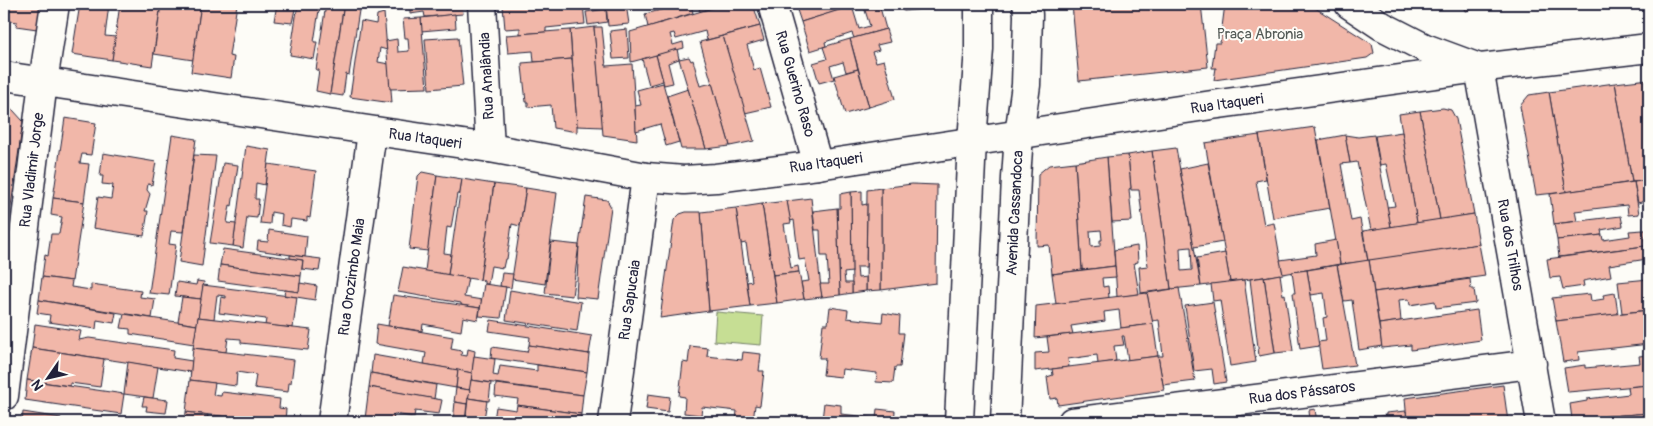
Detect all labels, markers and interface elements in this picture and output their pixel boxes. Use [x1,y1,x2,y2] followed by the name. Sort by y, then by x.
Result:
[1217,25,1303,44] park label: Praça Abronia
[771,29,819,139] street label: Rua Guerino Raso
[475,32,499,120] street label: Rua Analândia
[1189,89,1265,119] street label: Rua Itaqueri
[16,111,49,229] street label: Rua Vladimir Jorge
[387,124,463,154] street label: Rua Itaqueri
[788,148,864,178] street label: Rua Itaqueri
[1002,150,1028,276] street label: Avenida Cassandoca
[1493,198,1527,293] street label: Rua dos Trilhos
[334,217,370,337] street label: Rua Orozimbo Maia
[615,259,645,341] street label: Rua Sapucaia
[22,354,72,404] north arrow
[28,376,47,394] text: N
[1248,377,1357,409] street label: Rua dos Pássaros

